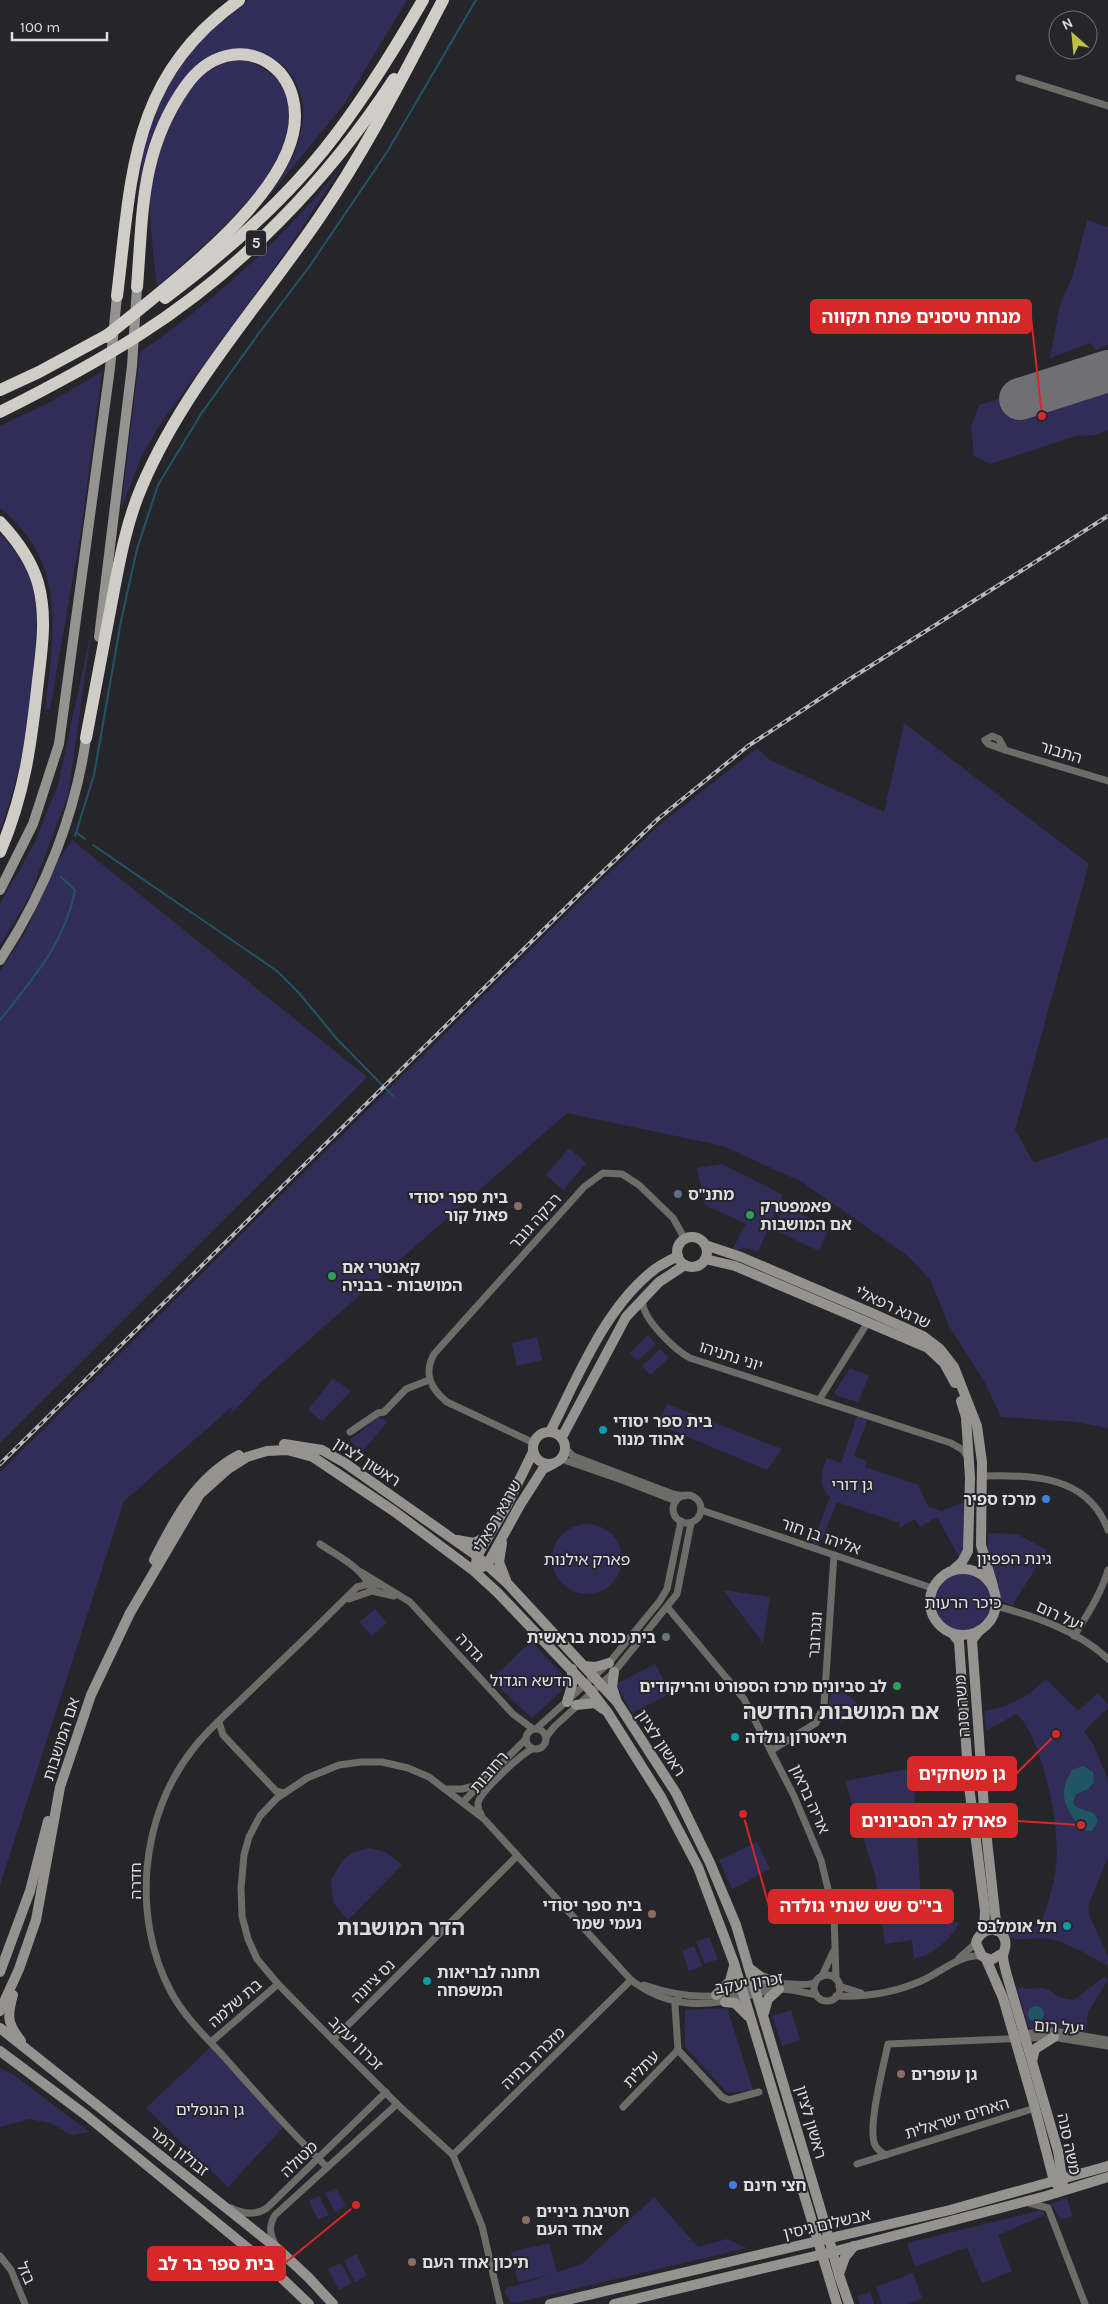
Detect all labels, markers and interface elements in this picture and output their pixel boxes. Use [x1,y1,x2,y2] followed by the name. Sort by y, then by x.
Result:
[12,10,108,42] scale bar
[1048,10,1098,60] north arrow
[1059,14,1076,34] text: N
[20,18,60,36] text: 100 m
[246,230,266,256] road number: 5
[811,300,1031,333] callout: מנחת טיסנים פתח תקווה
[821,306,1021,328] text: מנחת טיסנים פתח תקווה
[1038,737,1084,767] street label: התבור
[688,1185,734,1204] place label: מתנ"ס
[409,1188,508,1225] place label: בית ספר יסודי פאול קור
[672,1188,684,1200] marker: מתנ"ס
[505,1189,565,1253] street label: רבקה גובר
[760,1197,852,1234] place label: פאמפטרק אם המושבות
[512,1200,524,1212] marker: בית ספר יסודי פאול קור
[744,1209,756,1221] marker: פאמפטרק אם המושבות
[342,1258,463,1295] place label: קאנטרי אם המושבות - בבניה
[326,1270,338,1282] marker: קאנטרי אם המושבות - בבניה
[852,1281,934,1333] street label: שרגא רפאלי
[697,1337,765,1375] street label: יוני נתניהו
[613,1412,713,1449] place label: בית ספר יסודי אהוד מנור
[597,1424,609,1436] marker: בית ספר יסודי אהוד מנור
[330,1433,404,1491] street label: ראשון לציון
[831,1475,873,1494] park label: גן דורי
[469,1476,525,1556] street label: שרגא רפאלי
[963,1490,1036,1509] place label: מרכז ספיר
[1040,1493,1052,1505] marker: מרכז ספיר
[779,1513,863,1559] street label: אליהו בן חור
[976,1549,1052,1568] park label: גינת הפפיון
[544,1550,630,1569] park label: פארק אילנות
[925,1593,1001,1612] park label: כיכר הרעות
[1033,1597,1087,1635] street label: יעל רום
[804,1611,826,1659] street label: ונגרובר
[527,1628,656,1647] place label: בית כנסת בראשית
[452,1629,488,1665] street label: גדרה
[660,1631,672,1643] marker: בית כנסת בראשית
[490,1671,572,1690] park label: הדשא הגדול
[950,1674,974,1738] street label: משה סנה
[639,1677,887,1696] place label: לב סביונים מרכז הספורט והריקודים
[891,1680,903,1692] marker: לב סביונים מרכז הספורט והריקודים
[39,1695,83,1783] street label: אם המושבות
[743,1700,939,1724] district label: אם המושבות החדשה
[632,1706,690,1780] street label: ראשון לציון
[745,1728,847,1747] place label: תיאטרון גולדה
[729,1731,741,1743] marker: תיאטרון גולדה
[466,1747,512,1797] street label: רחובות
[908,1757,1016,1790] callout: גן משחקים
[786,1761,834,1837] street label: אריה בראון
[918,1763,1006,1785] text: גן משחקים
[851,1804,1017,1837] callout: פארק לב הסביונים
[861,1810,1007,1832] text: פארק לב הסביונים
[126,1862,145,1900] street label: חדרה
[769,1890,953,1923] callout: בי"ס שש שנתי גולדה
[779,1895,943,1917] text: בי"ס שש שנתי גולדה
[543,1896,642,1933] place label: בית ספר יסודי נעמי שמר
[646,1908,658,1920] marker: בית ספר יסודי נעמי שמר
[337,1916,465,1940] district label: הדר המושבות
[977,1917,1057,1936] place label: תל אומלבס
[1061,1920,1073,1932] marker: תל אומלבס
[347,1955,399,2007] street label: נס ציונה
[437,1963,540,2000] place label: תחנה לבריאות המשפחה
[713,1968,785,1998] street label: זכרון יעקב
[204,1975,266,2031] street label: בת שלמה
[421,1975,433,1987] marker: תחנה לבריאות המשפחה
[325,2012,387,2074] street label: זכרון יעקב
[1033,2016,1085,2038] street label: יעל רום
[497,2023,569,2093] street label: מזכרת בתיה
[619,2047,663,2091] street label: עתלית
[911,2065,978,2084] place label: גן עופרים
[895,2068,907,2080] marker: גן עופרים
[791,2083,831,2161] street label: ראשון לציון
[903,2093,1011,2143] street label: האחים ישראלית
[176,2100,244,2119] park label: גן הנופלים
[1053,2111,1085,2177] street label: משה סנה
[146,2122,212,2180] street label: זבולון המר
[277,2137,321,2181] street label: מטולה
[743,2176,807,2195] place label: חצי חינם
[727,2179,739,2191] marker: חצי חינם
[536,2202,629,2239] place label: חטיבת ביניים אחד העם
[781,2205,873,2243] street label: אבשלום גיסין
[520,2214,532,2226] marker: חטיבת ביניים אחד העם
[148,2247,285,2280] callout: בית ספר בר לב
[158,2253,275,2275] text: בית ספר בר לב
[422,2253,529,2272] place label: תיכון אחד העם
[406,2256,418,2268] marker: תיכון אחד העם
[13,2259,39,2287] street label: בזל

